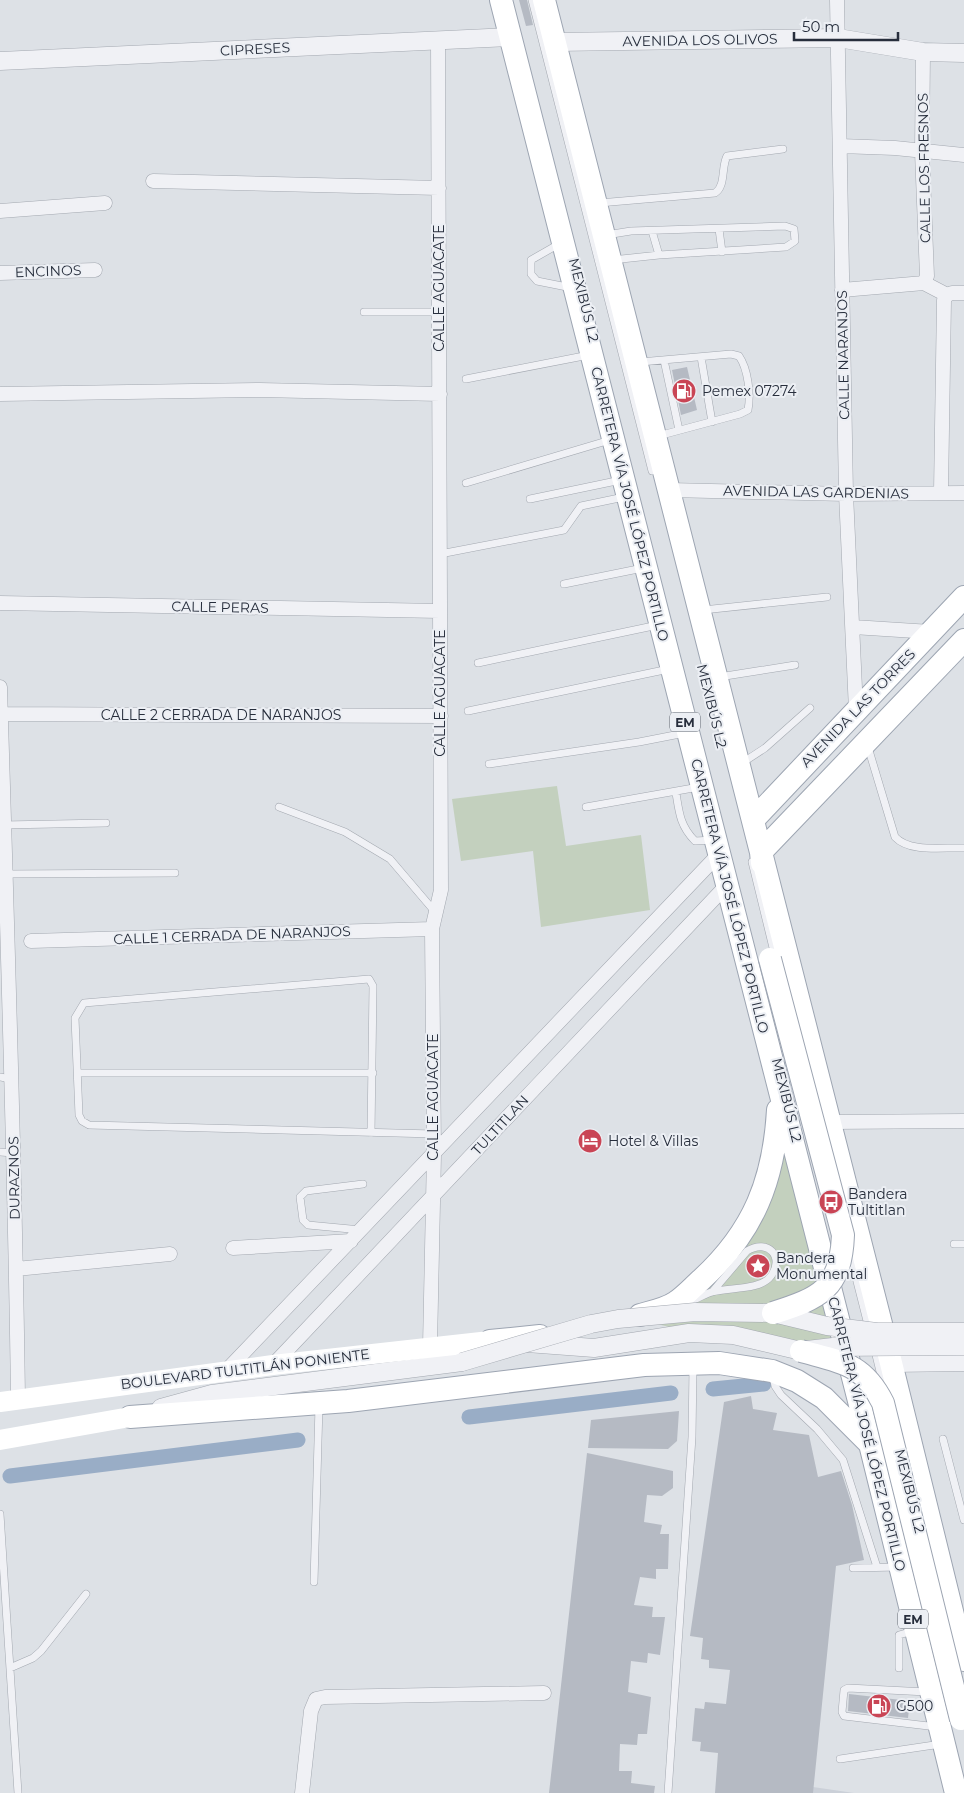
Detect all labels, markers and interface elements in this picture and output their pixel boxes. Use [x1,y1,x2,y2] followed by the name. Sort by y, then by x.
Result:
[794,10,898,42] scale bar
[802,17,840,36] text: 50 m
[622,30,778,50] street label: AVENIDA LOS OLIVOS
[220,38,290,60] street label: CIPRESES
[914,93,934,243] street label: CALLE LOS FRESNOS
[430,224,448,352] street label: CALLE AGUACATE
[565,256,603,344] street label: MEXIBÚS L2
[14,261,82,281] street label: ENCINOS
[833,290,853,420] street label: CALLE NARANJOS
[587,365,673,643] street label: CARRETERA VÍA JOSÉ LÓPEZ PORTILLO
[671,378,697,404] fuel station icon: Pemex 07274
[702,382,797,400] place label: Pemex 07274
[723,481,909,503] street label: AVENIDA LAS GARDENIAS
[171,597,269,617] street label: CALLE PERAS
[431,629,449,757] street label: CALLE AGUACATE
[797,645,919,771] street label: AVENIDA LAS TORRES
[693,662,731,750] street label: MEXIBÚS L2
[101,706,341,724] street label: CALLE 2 CERRADA DE NARANJOS
[670,712,700,732] road number: EM
[687,757,773,1035] street label: CARRETERA VÍA JOSÉ LÓPEZ PORTILLO
[113,922,351,948] street label: CALLE 1 CERRADA DE NARANJOS
[424,1033,442,1161] street label: CALLE AGUACATE
[768,1056,806,1144] street label: MEXIBÚS L2
[467,1091,533,1159] street label: TULTITLAN
[577,1128,603,1154] hotel icon: Hotel & Villas
[608,1132,699,1150] place label: Hotel & Villas
[4,1136,24,1220] street label: DURAZNOS
[848,1185,908,1219] place label: Bandera Tultitlan
[818,1189,844,1215] bus stop icon: Bandera Tultitlan
[776,1249,867,1283] place label: Bandera Monumental
[745,1253,771,1279] place icon: Bandera Monumental
[824,1295,910,1573] street label: CARRETERA VÍA JOSÉ LÓPEZ PORTILLO
[119,1345,371,1393] street label: BOULEVARD TULTITLÁN PONIENTE
[891,1447,929,1535] street label: MEXIBÚS L2
[898,1610,928,1628] road number: EM
[866,1693,892,1719] fuel station icon: G500
[896,1697,933,1715] place label: G500

